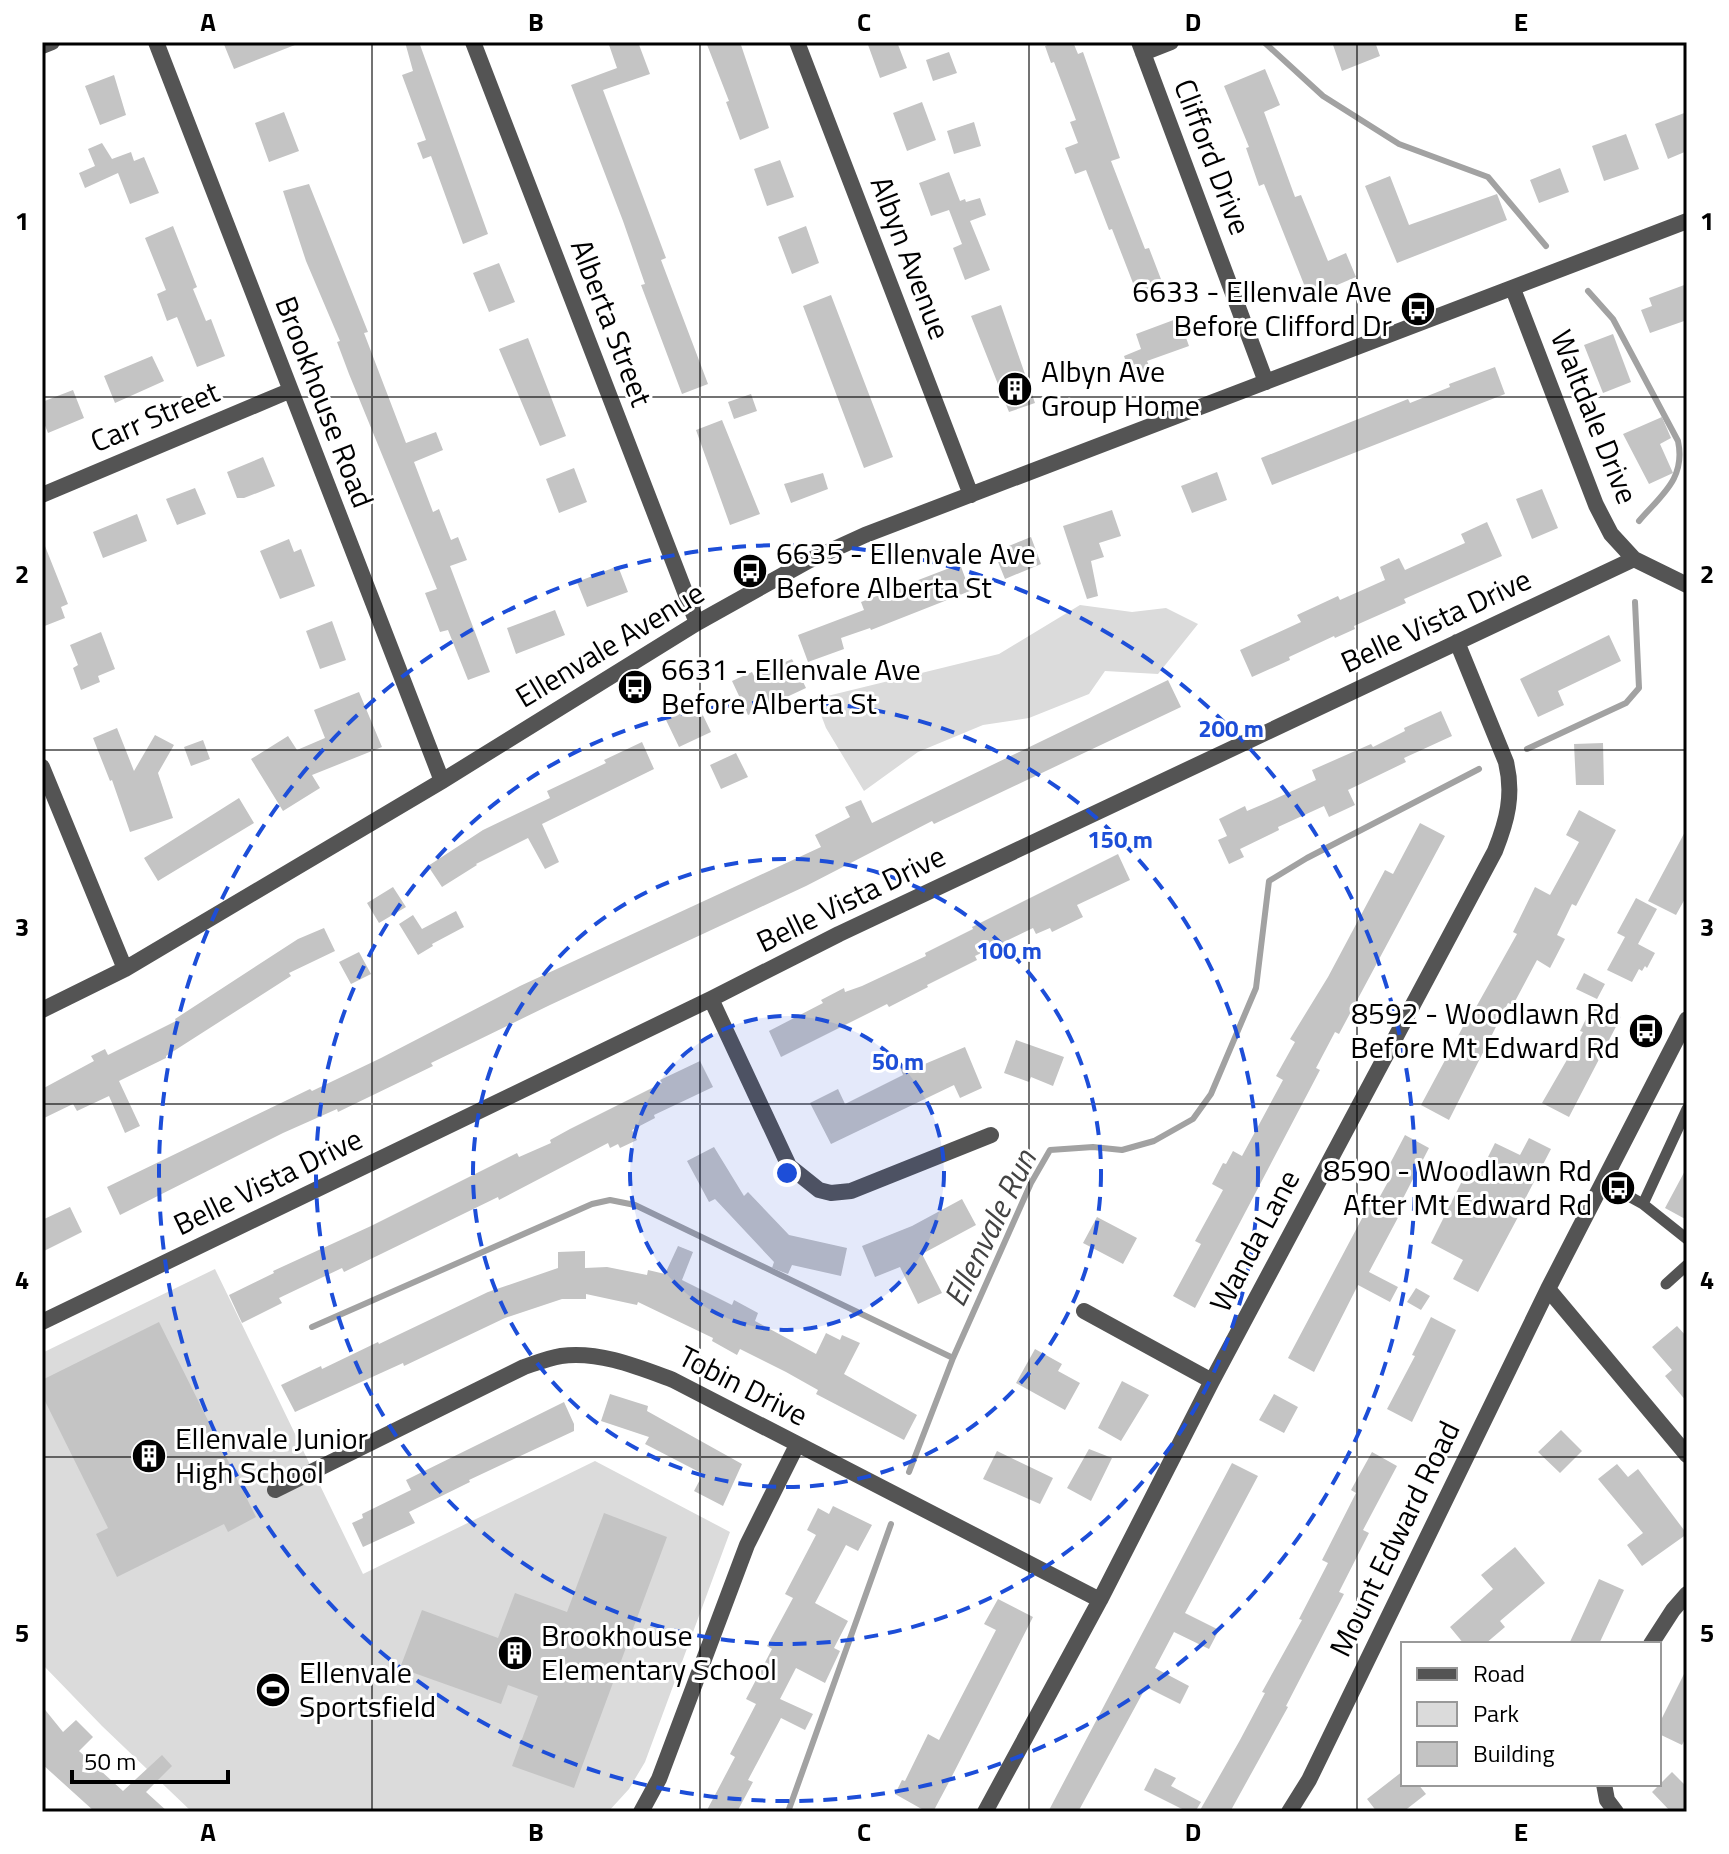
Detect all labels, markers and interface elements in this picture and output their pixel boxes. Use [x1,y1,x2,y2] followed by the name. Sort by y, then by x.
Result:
[200,2,216,41] text: A
[528,2,544,41] text: B
[857,2,871,41] text: C
[1185,2,1201,41] text: D
[1514,2,1528,41] text: E
[1162,72,1264,241] street label: Clifford Drive
[859,169,963,346] street label: Albyn Avenue
[15,201,29,240] text: 1
[1700,201,1714,240] text: 1
[559,232,665,413] street label: Alberta Street
[1132,268,1392,348] place label: 6633 - Ellenvale Ave Before Clifford Dr
[263,289,386,514] street label: Brookhouse Road
[1399,290,1437,328] bus stop icon: 6633 - Ellenvale Ave Before Clifford Dr
[1539,323,1651,510] street label: Waltdale Drive
[1041,348,1200,428] place label: Albyn Ave Group Home
[83,368,227,464] street label: Carr Street
[996,370,1034,408] building icon: Albyn Ave Group Home
[776,530,1036,610] place label: 6635 - Ellenvale Ave Before Alberta St
[731,552,769,590] bus stop icon: 6635 - Ellenvale Ave Before Alberta St
[15,554,29,593] text: 2
[1700,554,1714,593] text: 2
[1333,556,1538,684] street label: Belle Vista Drive
[506,569,713,719] street label: Ellenvale Avenue
[661,646,921,726] place label: 6631 - Ellenvale Ave Before Alberta St
[616,668,654,706] bus stop icon: 6631 - Ellenvale Ave Before Alberta St
[1198,710,1264,746] text: 200 m
[1087,821,1153,857] text: 150 m
[748,832,953,964] street label: Belle Vista Drive
[15,907,29,946] text: 3
[1700,907,1714,946] text: 3
[976,932,1042,968] text: 100 m
[1350,990,1620,1070] place label: 8592 - Woodlawn Rd Before Mt Edward Rd
[1627,1012,1665,1050] bus stop icon: 8592 - Woodlawn Rd Before Mt Edward Rd
[872,1043,924,1079] text: 50 m
[165,1115,370,1247] street label: Belle Vista Drive
[930,1140,1048,1314] water label: Ellenvale Run
[1323,1147,1592,1227] place label: 8590 - Woodlawn Rd After Mt Edward Rd
[773,1159,801,1187] centre of rings
[1197,1161,1311,1320] street label: Wanda Lane
[1599,1169,1637,1207] bus stop icon: 8590 - Woodlawn Rd After Mt Edward Rd
[15,1260,29,1299] text: 4
[1700,1260,1714,1299] text: 4
[671,1333,816,1437] street label: Tobin Drive
[1317,1413,1471,1664] street label: Mount Edward Road
[175,1415,368,1495] place label: Ellenvale Junior High School
[130,1437,168,1475] building icon: Ellenvale Junior High School
[541,1612,777,1692] place label: Brookhouse Elementary School
[15,1613,29,1652] text: 5
[1700,1613,1714,1652] text: 5
[496,1634,534,1672] building icon: Brookhouse Elementary School
[1401,1642,1661,1786] legend
[299,1649,436,1729] place label: Ellenvale Sportsfield
[1473,1655,1525,1691] text: Road
[254,1671,292,1709] sports icon: Ellenvale Sportsfield
[1473,1695,1519,1731] text: Park
[72,1734,228,1784] scale bar
[1473,1735,1555,1771] text: Building
[84,1743,136,1779] text: 50 m
[200,1812,216,1851] text: A
[528,1812,544,1851] text: B
[857,1812,871,1851] text: C
[1185,1812,1201,1851] text: D
[1514,1812,1528,1851] text: E

